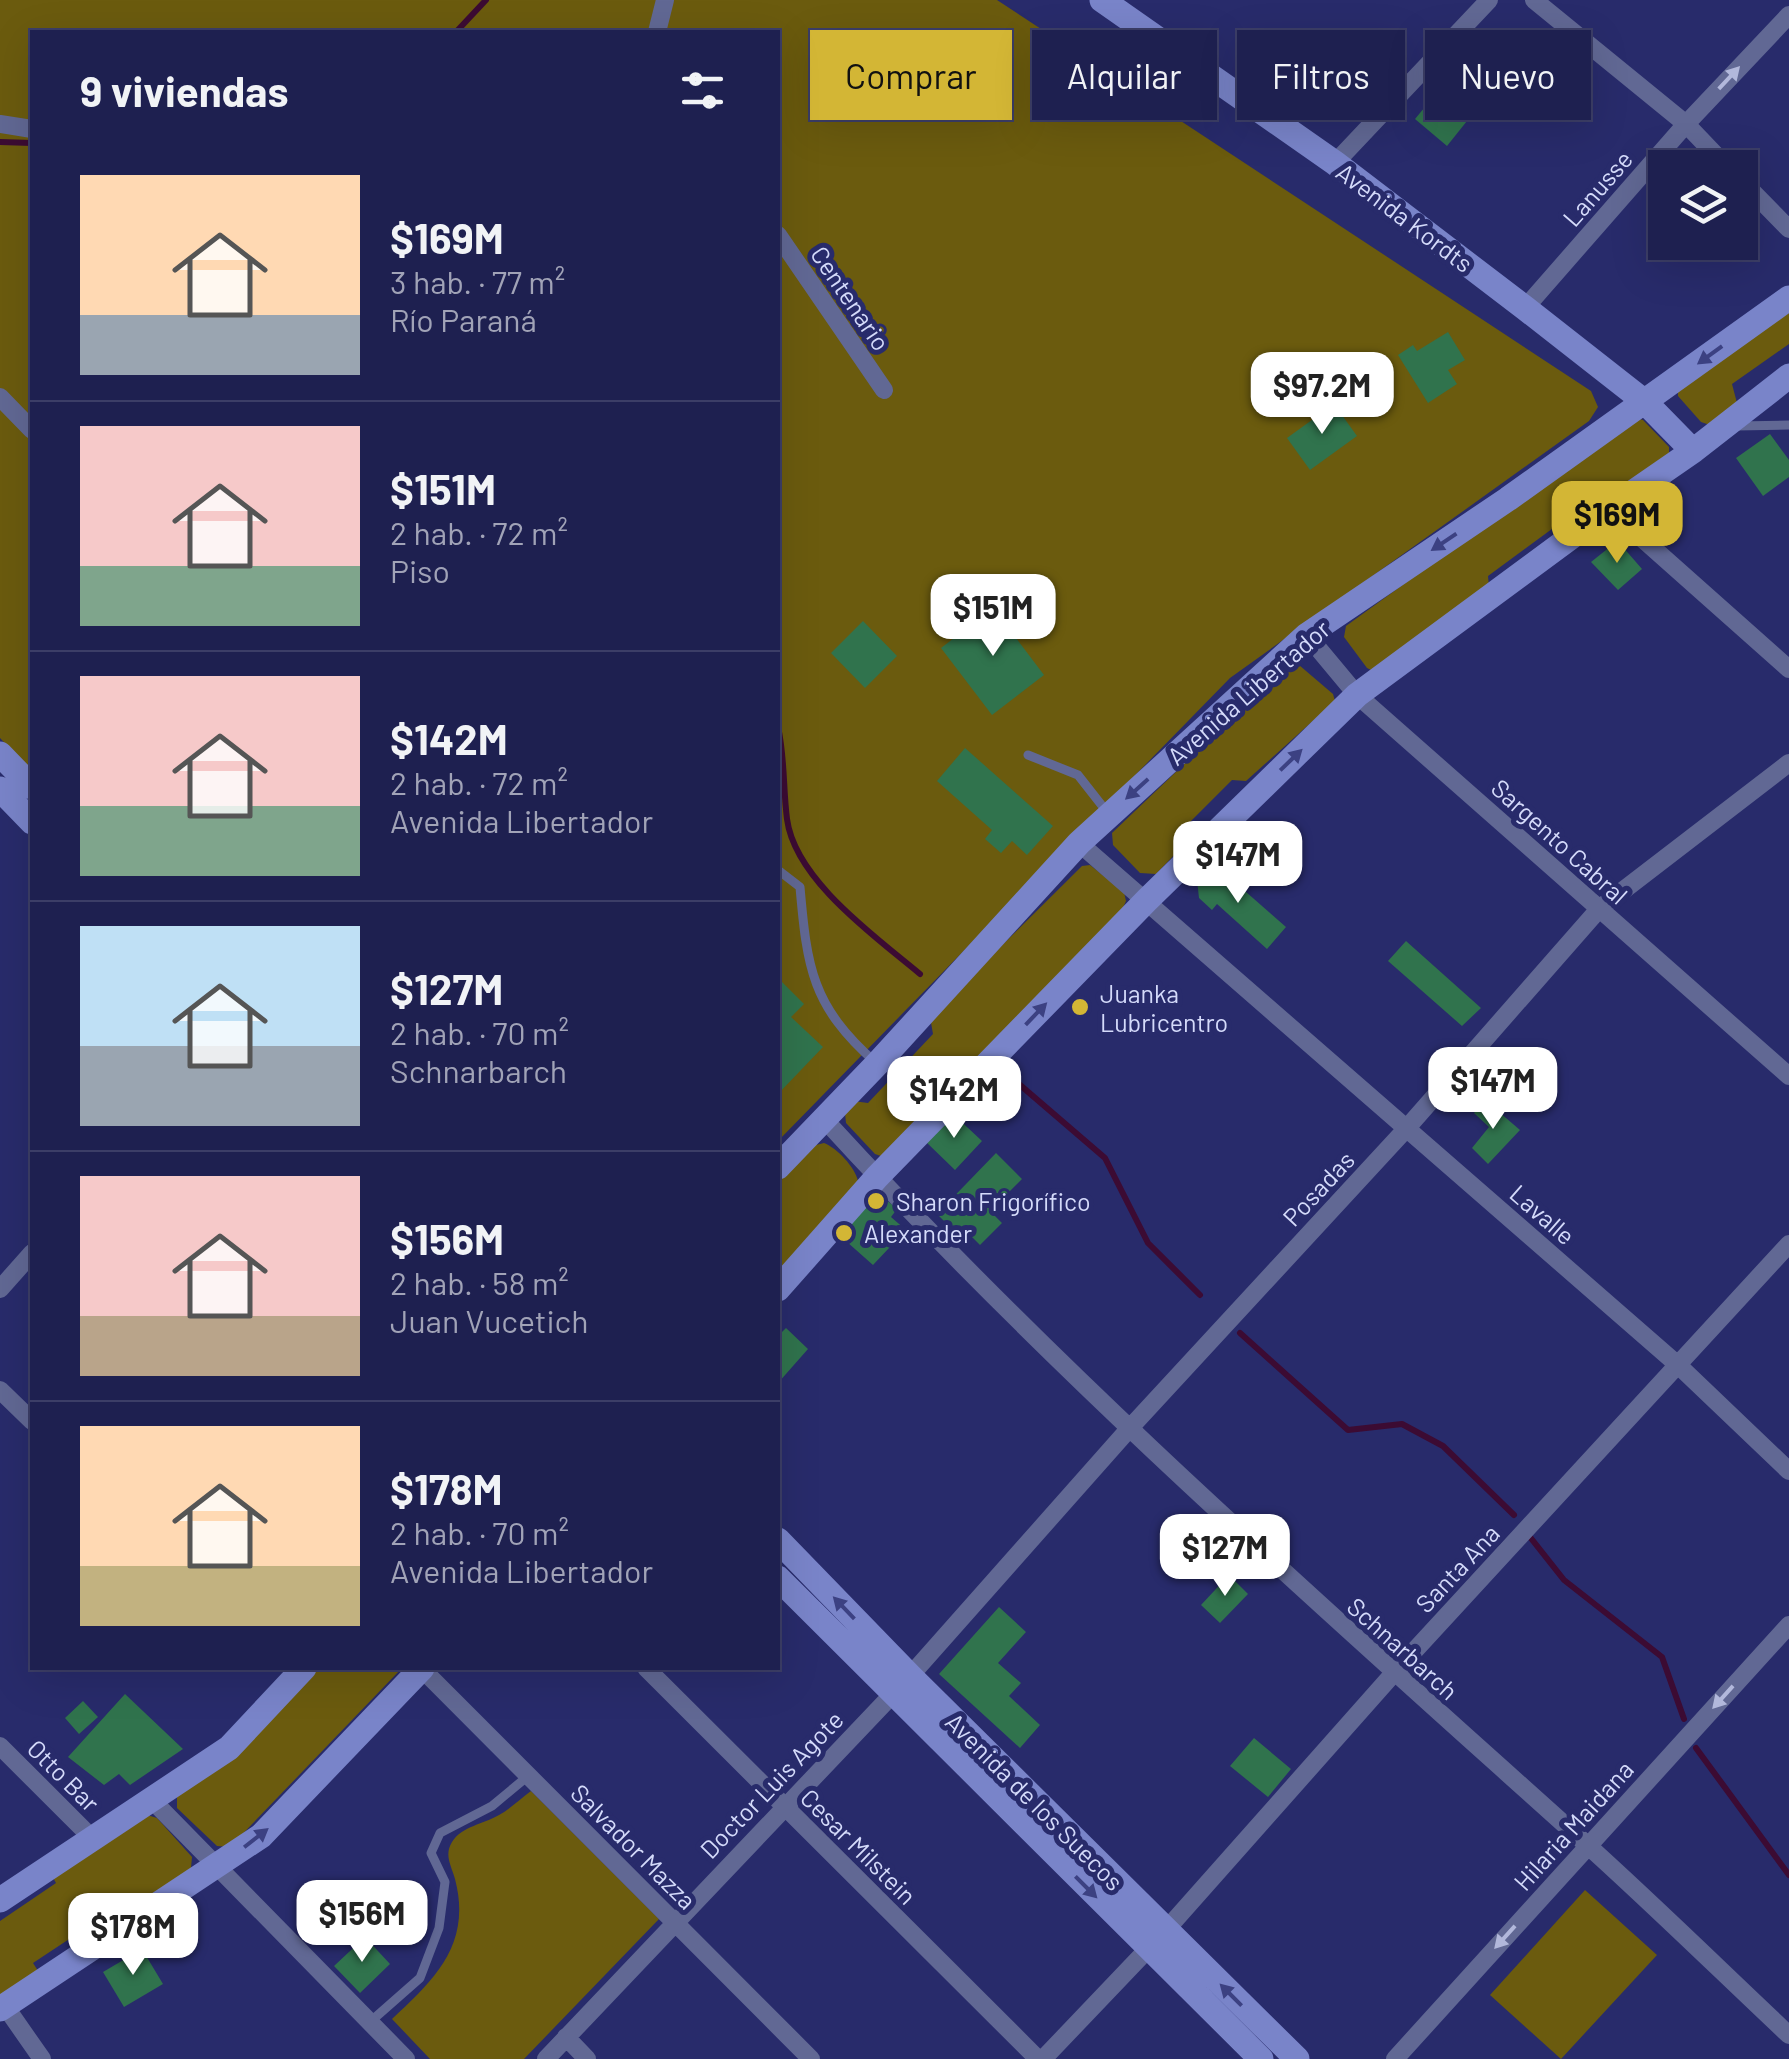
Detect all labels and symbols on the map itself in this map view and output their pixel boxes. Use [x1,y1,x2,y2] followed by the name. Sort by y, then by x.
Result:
[1717,66,1740,90] one-way arrow
[1556,144,1638,232] street label: Lanusse
[1331,156,1479,278] street label: Avenida Kordts
[805,240,897,356] street label: Centenario
[1697,345,1723,364] one-way arrow
[1241,352,1403,437] pin: $97.2M
[1547,481,1687,566] pin: $169M
[1431,532,1457,551] one-way arrow
[923,574,1063,659] pin: $151M
[1161,613,1335,771] street label: Avenida Libertador
[1278,748,1302,772] one-way arrow
[1486,772,1634,910] street label: Sargento Cabral
[1125,777,1149,800] one-way arrow
[1168,821,1308,906] pin: $147M
[1100,978,1228,1037] place label: Juanka Lubricentro
[1069,996,1091,1018] marker: Juanka Lubricentro
[1024,1002,1047,1026] one-way arrow
[1423,1047,1563,1132] pin: $147M
[884,1056,1024,1141] pin: $142M
[1276,1144,1360,1232] street label: Posadas
[1504,1178,1582,1250] street label: Lavalle
[896,1186,1091,1216] place label: Sharon Frigorífico
[865,1190,887,1212] marker: Sharon Frigorífico
[864,1218,972,1248] place label: Alexander
[833,1222,855,1244] marker: Alexander
[1155,1514,1295,1599] pin: $127M
[1409,1518,1505,1618] street label: Santa Ana
[1342,1591,1464,1705] street label: Schnarbarch
[832,1596,856,1620] one-way arrow
[1712,1685,1735,1709] one-way arrow
[693,1704,849,1864] street label: Doctor Luis Agote
[940,1706,1130,1896] street label: Avenida de los Suecos
[22,1733,106,1817] street label: Otto Bar
[1507,1754,1639,1896] street label: Hilaria Maidana
[565,1777,703,1915] street label: Salvador Mazza
[795,1782,923,1910] street label: Cesar Milstein
[242,1828,268,1849] one-way arrow
[1073,1874,1097,1898] one-way arrow
[292,1880,432,1965] pin: $156M
[63,1893,203,1978] pin: $178M
[1494,1924,1516,1949] one-way arrow
[1220,1983,1244,2007] one-way arrow

